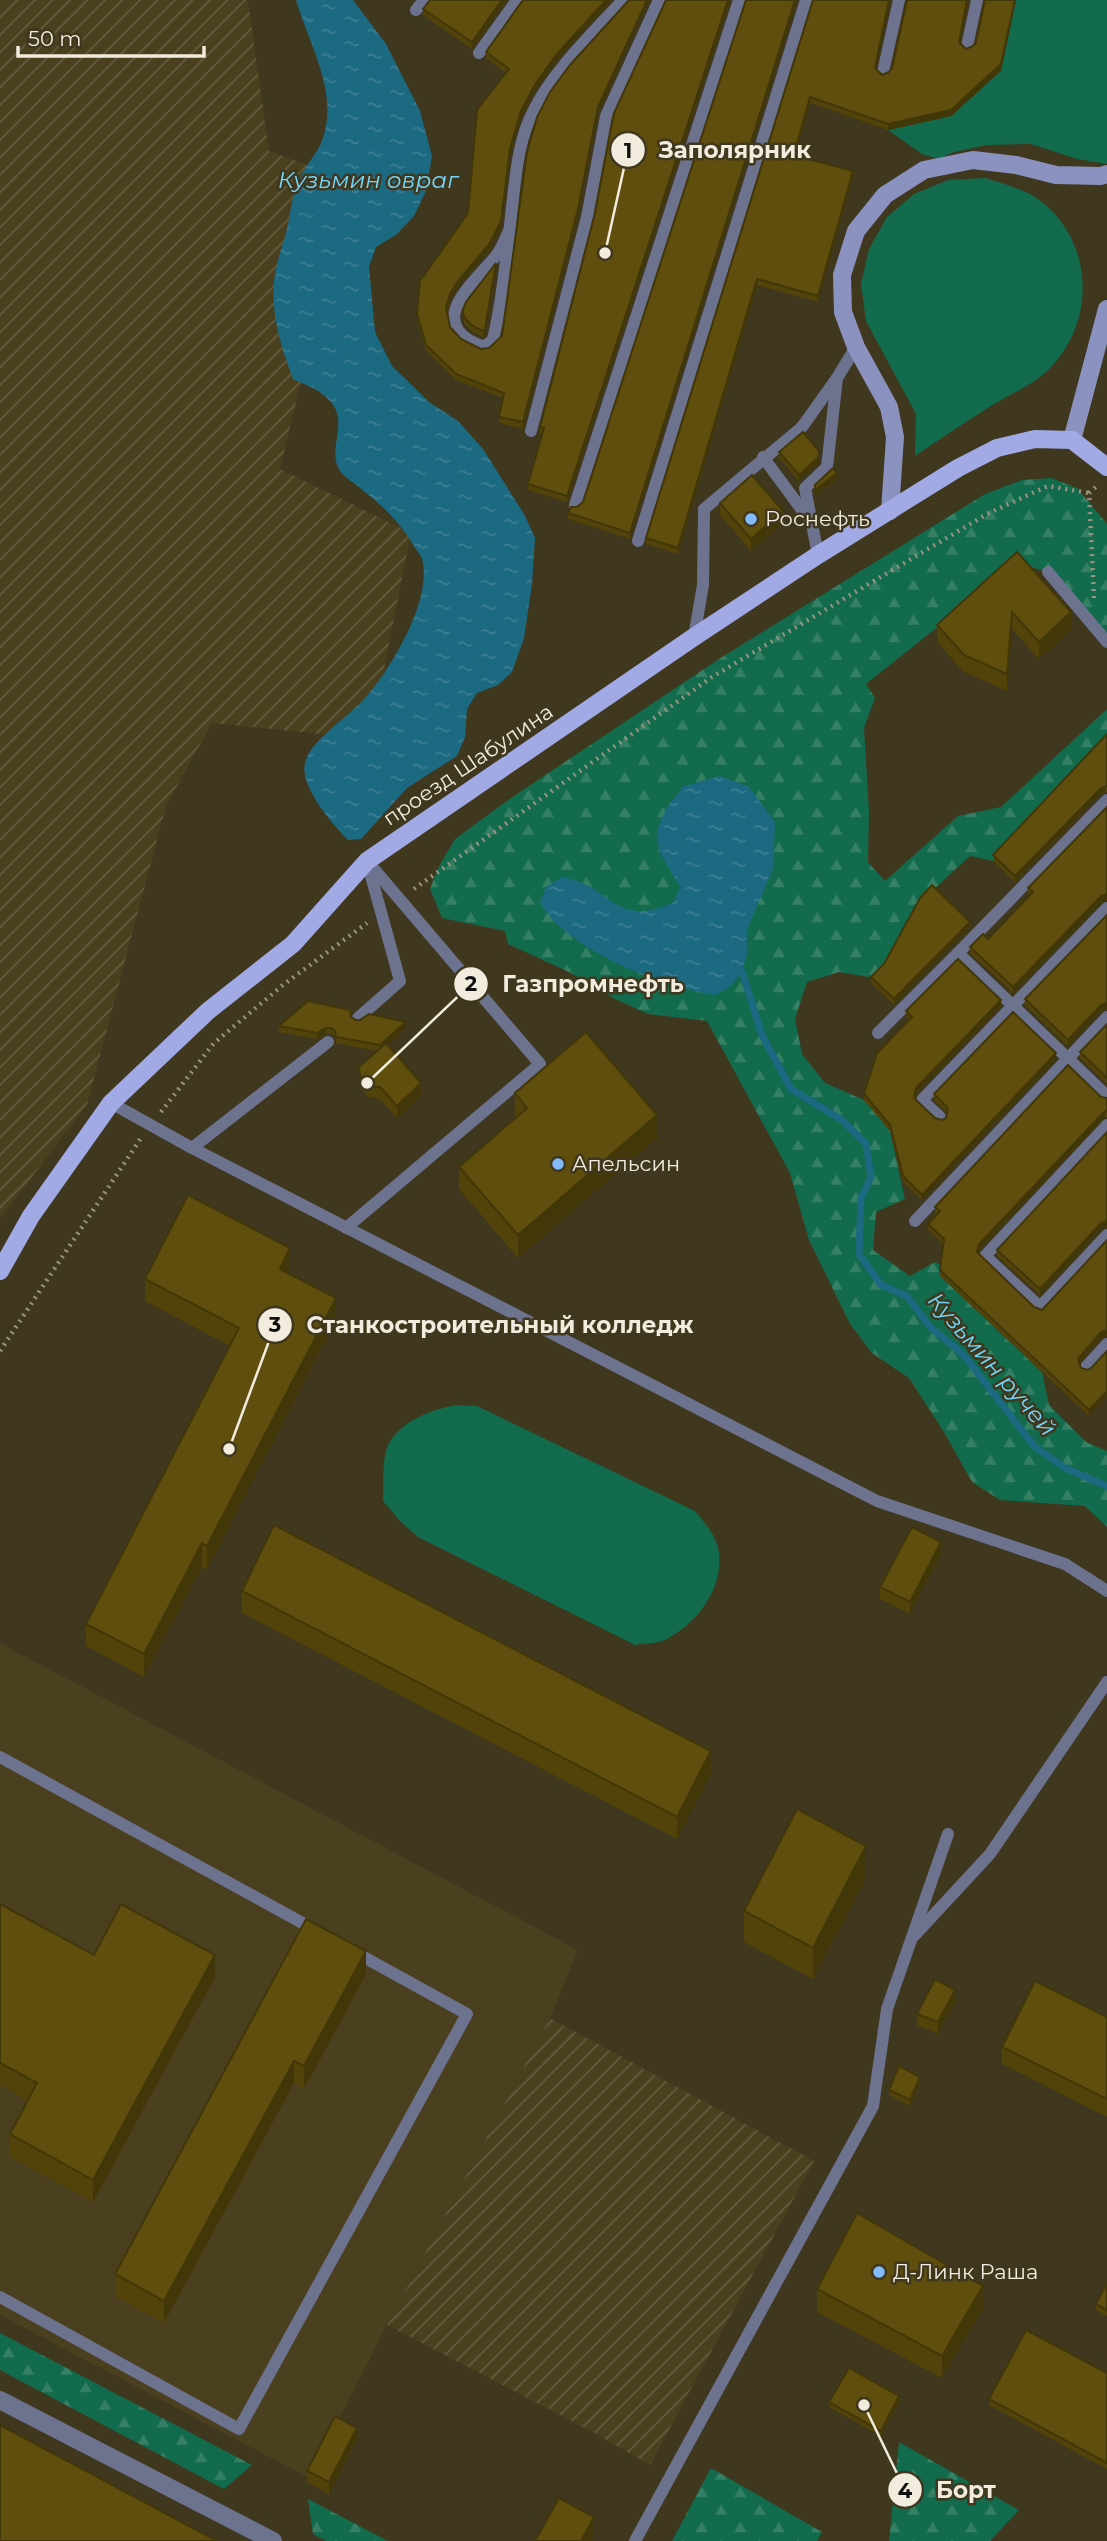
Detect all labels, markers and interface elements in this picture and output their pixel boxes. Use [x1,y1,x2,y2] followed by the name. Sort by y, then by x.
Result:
[18,14,203,58] scale bar
[28,26,82,51] text: 50 m
[610,128,825,172] callout: Заполярник
[658,136,811,164] text: Заполярник
[624,138,632,163] text: 1
[278,166,460,194] water label: Кузьмин овраг
[765,506,870,531] place label: Роснефть
[743,511,759,527] marker: Роснефть
[378,698,557,831] street label: проезд Шабулина
[453,962,698,1006] callout: Газпромнефть
[502,970,684,998] text: Газпромнефть
[465,971,477,996] text: 2
[572,1151,680,1176] place label: Апельсин
[550,1156,566,1172] marker: Апельсин
[922,1286,1062,1442] water label: Кузьмин ручей
[258,1303,708,1347] callout: Станкостроительный колледж
[306,1311,694,1339] text: Станкостроительный колледж
[268,1312,281,1337] text: 3
[893,2259,1038,2284] place label: Д-Линк Раша
[871,2264,887,2280] marker: Д-Линк Раша
[887,2468,1010,2512] callout: Борт
[936,2476,997,2504] text: Борт
[898,2478,913,2503] text: 4

